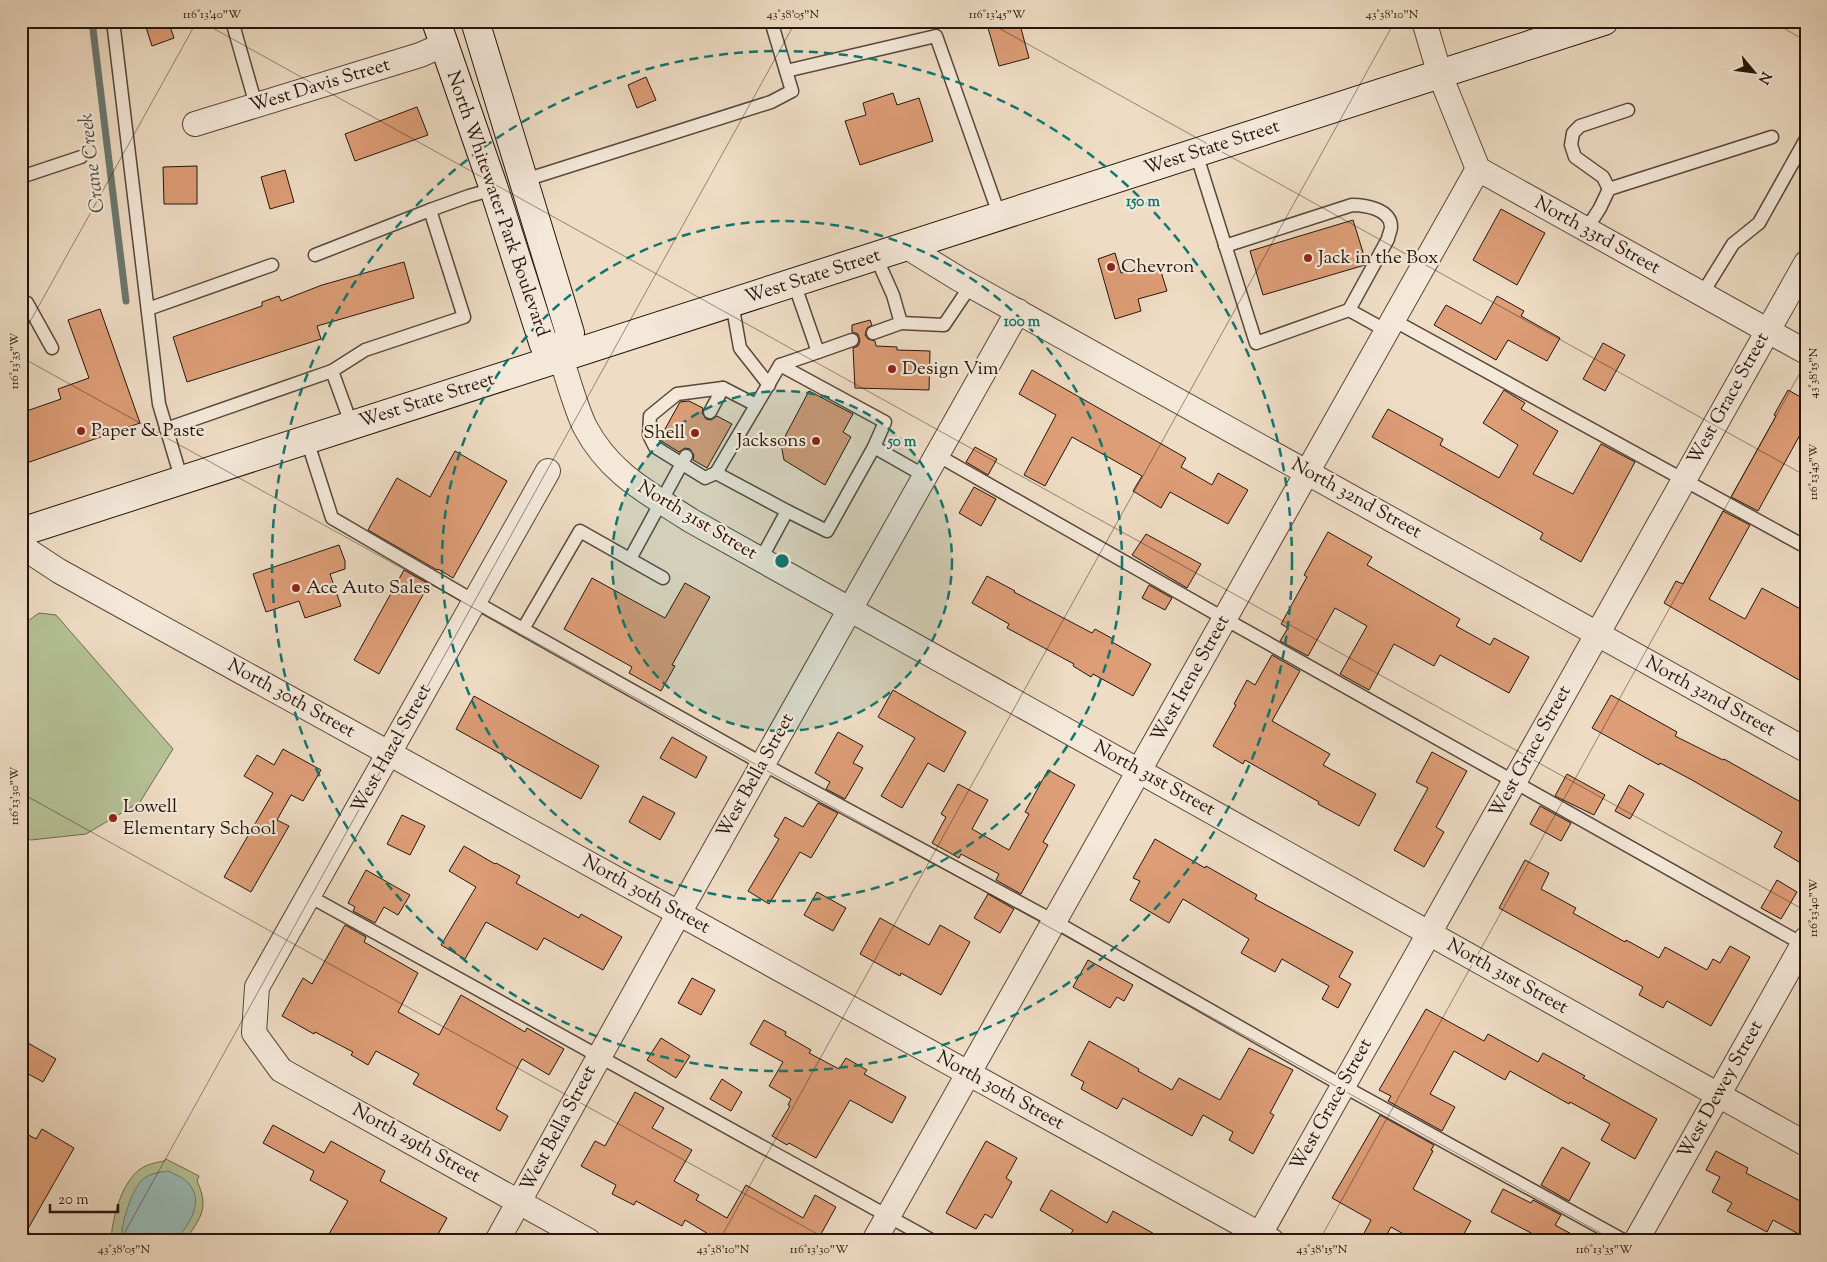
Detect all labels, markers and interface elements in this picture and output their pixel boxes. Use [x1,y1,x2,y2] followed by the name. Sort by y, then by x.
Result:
[183,6,242,24] text: 116°13'40"W
[767,6,820,24] text: 43°38'05"N
[969,6,1026,24] text: 116°13'45"W
[1366,6,1419,24] text: 43°38'10"N
[1730,48,1780,98] north arrow
[246,52,394,120] street label: West Davis Street
[439,67,555,341] street label: North Whitewater Park Boulevard
[1752,68,1775,87] text: N
[72,111,114,215] water label: Crane Creek
[1141,113,1284,183] street label: West State Street
[1529,190,1665,282] street label: North 33rd Street
[1126,192,1160,213] text: 150 m
[742,242,885,312] street label: West State Street
[1317,245,1439,272] place label: Jack in the Box
[1302,252,1314,264] marker: Jack in the Box
[1121,254,1195,281] place label: Chevron
[1105,261,1117,273] marker: Chevron
[1004,312,1041,333] text: 100 m
[1681,327,1777,470] street label: West Grace Street
[6,332,24,389] text: 116°13'35"W
[1805,347,1823,398] text: 43°38'15"N
[902,356,999,383] place label: Design Vim
[886,363,898,375] marker: Design Vim
[356,366,499,436] street label: West State Street
[91,418,205,445] place label: Paper & Paste
[643,420,685,447] place label: Shell
[75,425,87,437] marker: Paper & Paste
[689,427,701,439] marker: Shell
[736,428,806,455] place label: Jacksons
[887,432,917,453] text: 50 m
[810,435,822,447] marker: Jacksons
[1805,443,1823,500] text: 116°13'45"W
[1286,452,1427,546] street label: North 32nd Street
[632,475,762,568] street label: North 31st Street
[773,552,791,570] centre of rings
[306,575,430,602] place label: Ace Auto Sales
[290,582,302,594] marker: Ace Auto Sales
[1145,610,1237,747] street label: West Irene Street
[1640,650,1781,744] street label: North 32nd Street
[222,653,360,746] street label: North 30th Street
[345,679,439,819] street label: West Hazel Street
[1483,680,1579,823] street label: West Grace Street
[710,708,802,843] street label: West Bella Street
[1088,734,1220,824] street label: North 31st Street
[6,766,24,825] text: 116°13'30"W
[123,794,276,843] place label: Lowell Elementary School
[107,812,119,824] marker: Lowell Elementary School
[577,849,715,942] street label: North 30th Street
[1805,878,1823,937] text: 116°13'40"W
[1441,932,1573,1022] street label: North 31st Street
[1672,1015,1771,1164] street label: West Dewey Street
[1284,1033,1380,1176] street label: West Grace Street
[931,1045,1069,1138] street label: North 30th Street
[514,1061,604,1197] street label: West Bella Street
[347,1098,485,1191] street label: North 29th Street
[50,1182,118,1214] scale bar
[58,1190,89,1211] text: 20 m
[98,1241,151,1259] text: 43°38'05"N
[697,1241,750,1259] text: 43°38'10"N
[790,1241,849,1259] text: 116°13'30"W
[1297,1241,1348,1259] text: 43°38'15"N
[1576,1241,1633,1259] text: 116°13'35"W

